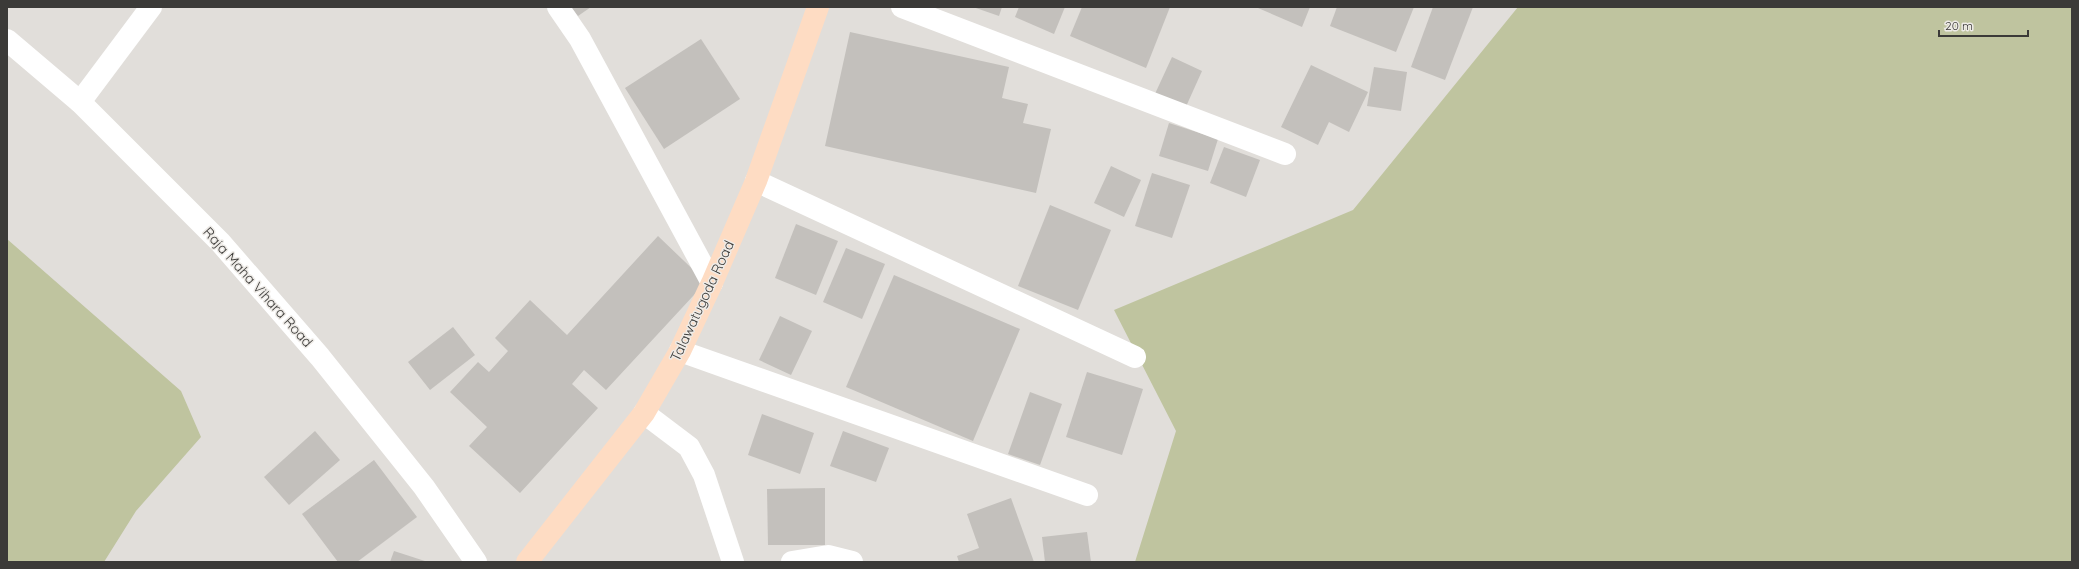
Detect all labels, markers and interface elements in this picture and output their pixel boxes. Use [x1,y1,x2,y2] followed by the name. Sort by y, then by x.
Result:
[1939,12,2028,38] scale bar
[1945,18,1973,33] text: 20 m
[199,223,317,351] street label: Raja Maha Vihara Road
[666,238,738,364] street label: Talawatugoda Road

